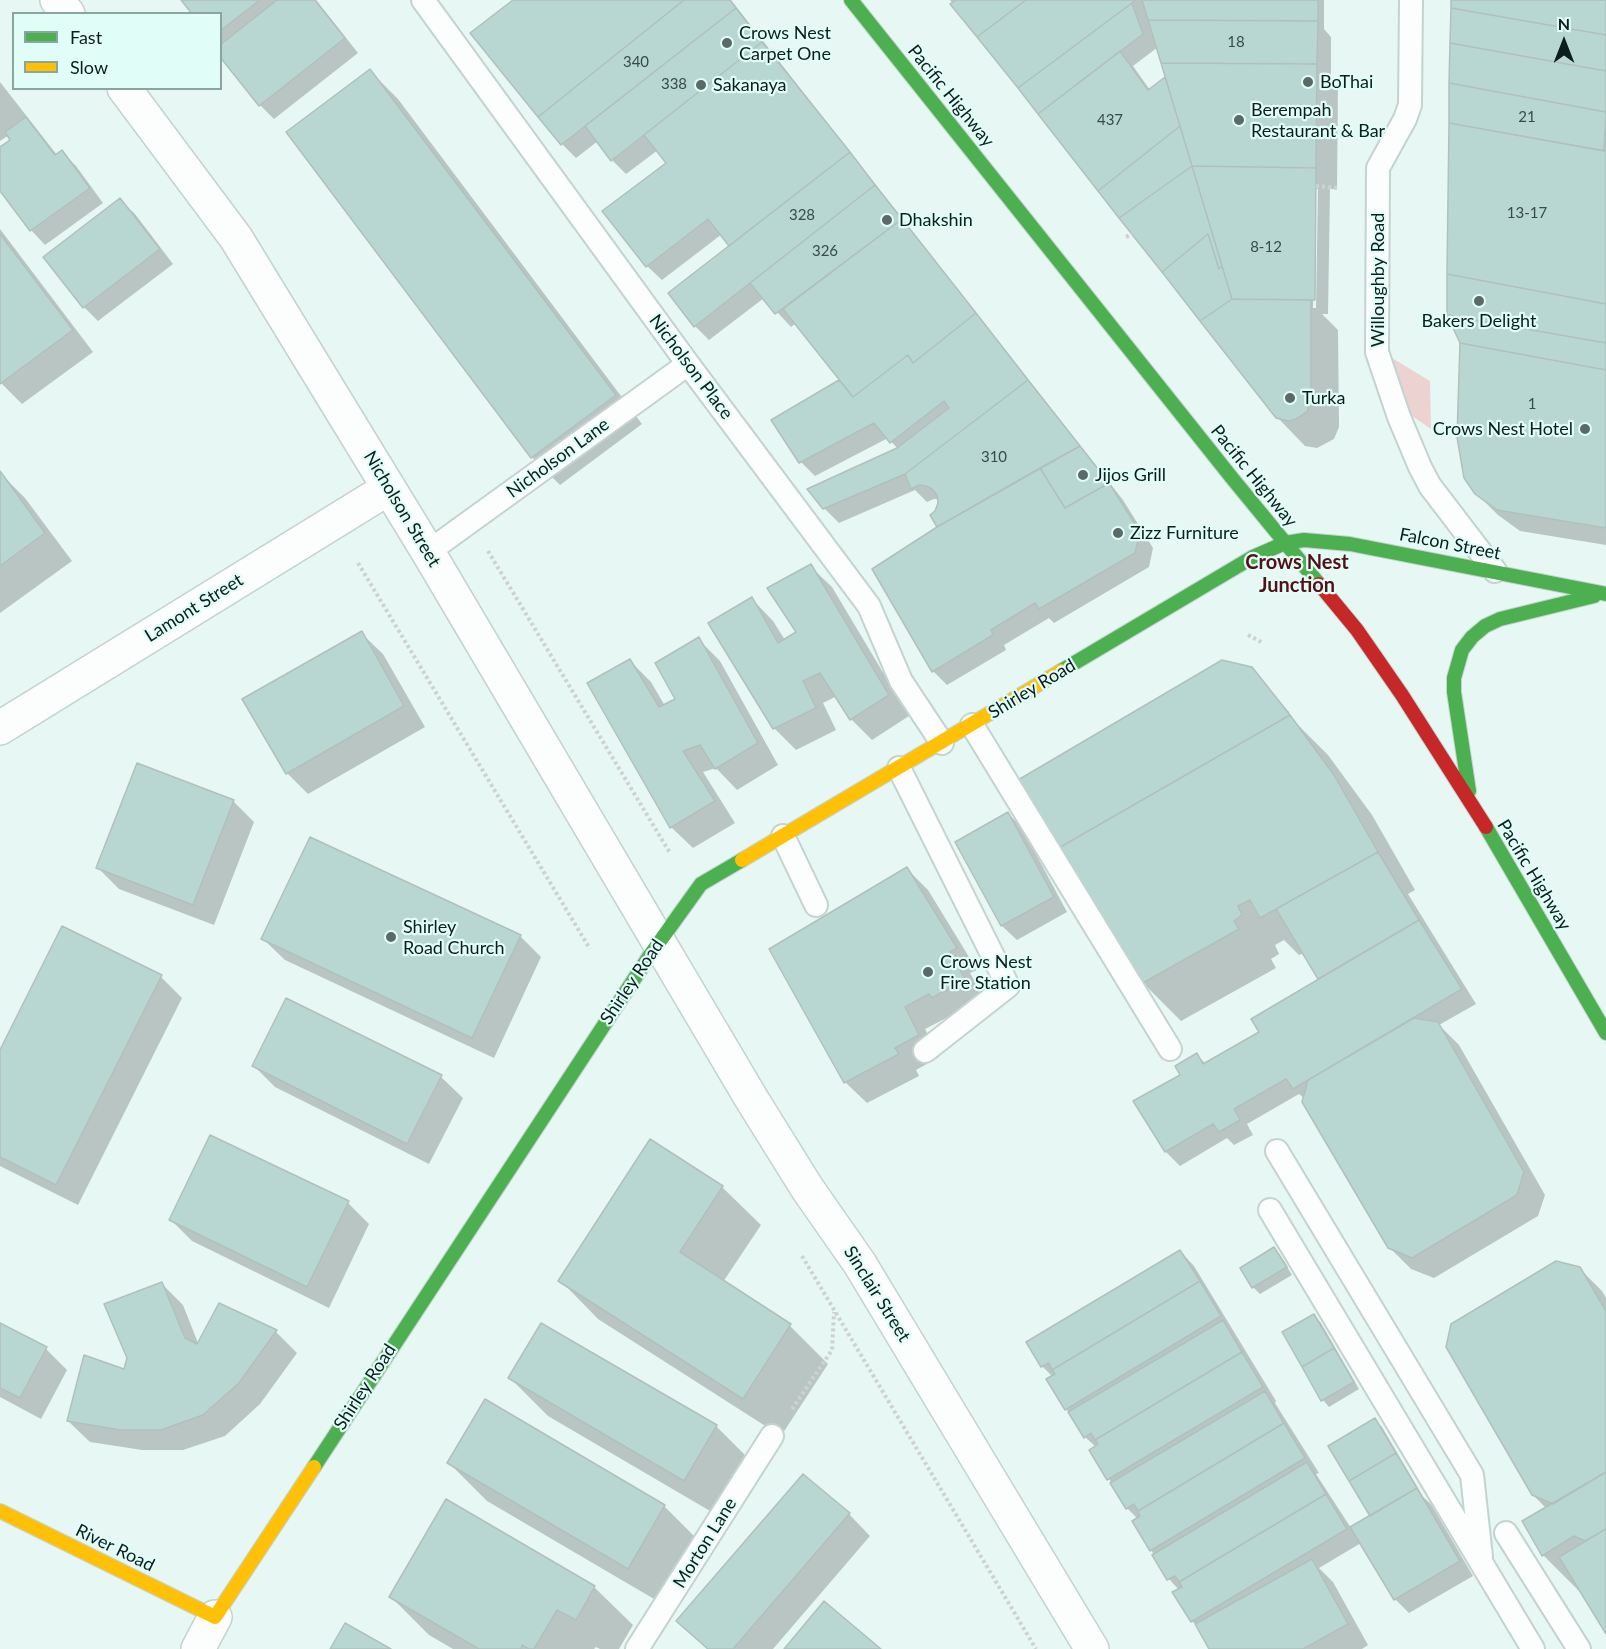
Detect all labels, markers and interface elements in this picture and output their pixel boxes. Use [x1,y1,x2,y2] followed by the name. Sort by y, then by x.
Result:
[12,12,222,90] legend
[1534,12,1594,72] north arrow
[1558,14,1570,33] text: N
[739,22,831,64] place label: Crows Nest Carpet One
[70,26,102,48] text: Fast
[1227,33,1245,51] house number: 18
[720,36,734,50] marker: Crows Nest Carpet One
[903,41,999,151] street label: Pacific Highway
[623,53,649,71] house number: 340
[70,56,108,78] text: Slow
[1320,71,1373,93] place label: BoThai
[713,74,786,96] place label: Sakanaya
[661,75,687,93] house number: 338
[1301,75,1315,89] marker: BoThai
[694,78,708,92] marker: Sakanaya
[1251,99,1385,142] place label: Berempah Restaurant & Bar
[1518,108,1536,126] house number: 21
[1097,111,1123,129] house number: 437
[1232,113,1246,127] marker: Berempah Restaurant & Bar
[1507,204,1547,222] house number: 13-17
[789,206,815,224] house number: 328
[899,209,973,231] place label: Dhakshin
[880,213,894,227] marker: Dhakshin
[1367,213,1389,347] street label: Willoughby Road
[1250,238,1282,256] house number: 8-12
[812,242,838,260] house number: 326
[1472,294,1486,308] marker: Bakers Delight
[645,310,737,424] street label: Nicholson Place
[1422,310,1536,332] place label: Bakers Delight
[1302,387,1345,409] place label: Turka
[1283,391,1297,405] marker: Turka
[1528,395,1536,413] house number: 1
[503,414,613,502] street label: Nicholson Lane
[1433,418,1573,440] place label: Crows Nest Hotel
[1206,421,1302,531] street label: Pacific Highway
[1578,422,1592,436] marker: Crows Nest Hotel
[359,447,445,571] street label: Nicholson Street
[981,448,1007,466] house number: 310
[1095,464,1166,486] place label: Jijos Grill
[1076,468,1090,482] marker: Jijos Grill
[1130,522,1239,544] place label: Zizz Furniture
[1397,524,1503,564] street label: Falcon Street
[1111,526,1125,540] marker: Zizz Furniture
[1245,551,1349,598] district label: Crows Nest Junction
[141,569,247,647] street label: Lamont Street
[984,655,1080,723] street label: Shirley Road
[1492,816,1576,934] street label: Pacific Highway
[403,916,504,958] place label: Shirley Road Church
[384,930,398,944] marker: Shirley Road Church
[596,935,668,1029] street label: Shirley Road
[940,951,1032,994] place label: Crows Nest Fire Station
[921,965,935,979] marker: Crows Nest Fire Station
[839,1242,915,1346] street label: Sinclair Street
[329,1340,401,1434] street label: Shirley Road
[669,1494,741,1592] street label: Morton Lane
[72,1520,158,1576] street label: River Road

